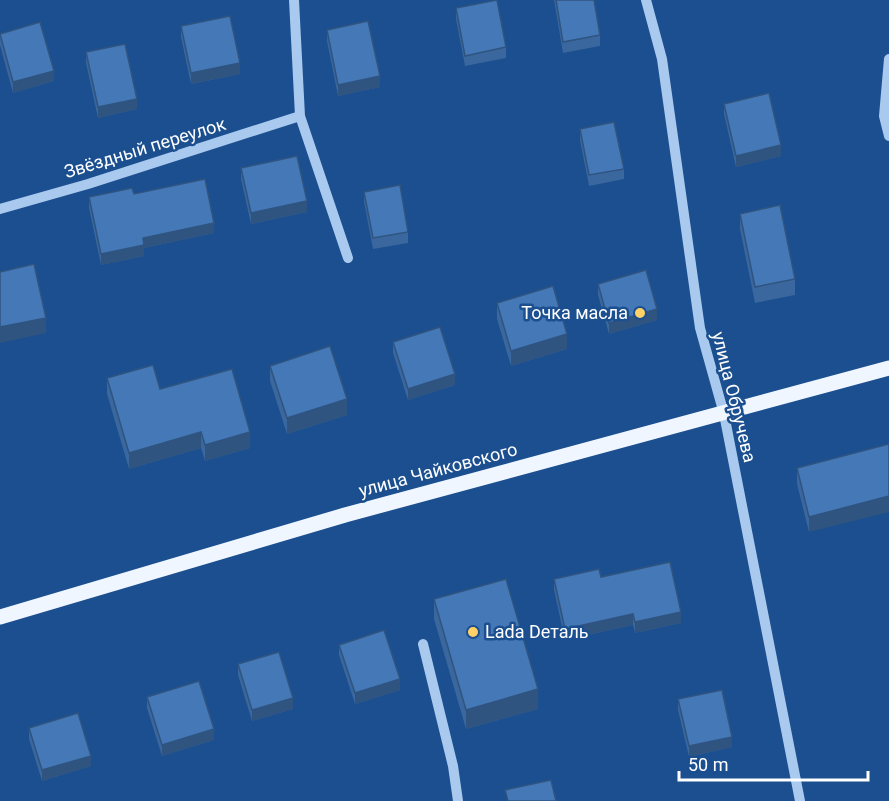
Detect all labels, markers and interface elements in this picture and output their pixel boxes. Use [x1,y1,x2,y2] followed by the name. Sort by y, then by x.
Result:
[62,113,228,182] street label: Звёздный переулок
[521,302,628,323] place label: Точка масла
[633,306,647,320] marker: Точка масла
[708,329,761,464] street label: улица Обручева
[356,438,519,501] street label: улица Чайковского
[485,621,589,642] place label: Lada Dеталь
[466,625,480,639] marker: Lada Dеталь
[679,744,868,782] scale bar
[688,754,728,775] text: 50 m

